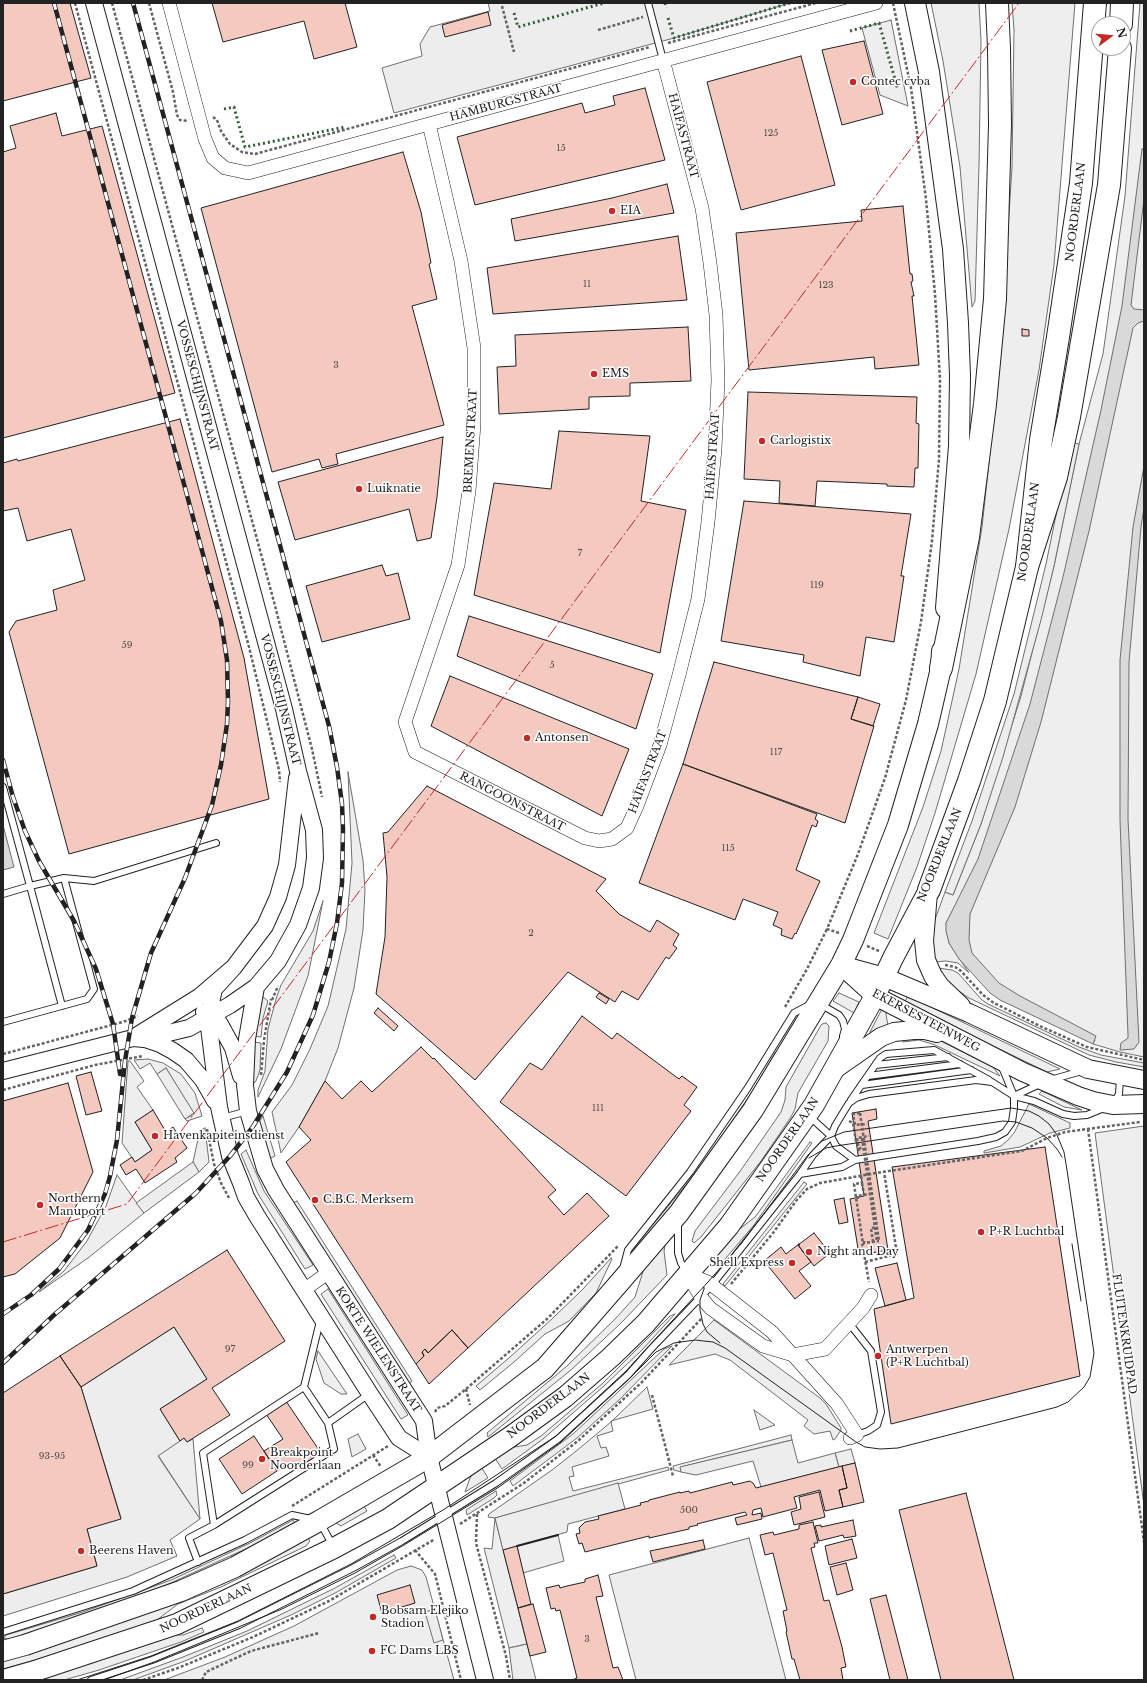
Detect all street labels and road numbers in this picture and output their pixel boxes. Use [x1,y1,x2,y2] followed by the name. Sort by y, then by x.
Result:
[448,82,564,124] street label: HAMBURGSTRAAT
[665,92,701,180] street label: HAÏFASTRAAT
[1063,161,1089,263] street label: NOORDERLAAN
[173,319,221,453] street label: VOSSESCHIJNSTRAAT
[462,389,480,493] street label: BREMENSTRAAT
[703,412,723,500] street label: HAÏFASTRAAT
[1015,481,1043,583] street label: NOORDERLAAN
[257,633,303,767] street label: VOSSESCHIJNSTRAAT
[626,729,670,815] street label: HAÏFASTRAAT
[457,770,567,834] street label: RANGOONSTRAAT
[915,806,965,904] street label: NOORDERLAAN
[870,987,982,1055] street label: EKERSESTEENWEG
[754,1095,822,1185] street label: NOORDERLAAN
[1109,1273,1139,1395] street label: FLUITENKRUIDPAD
[332,1285,424,1415] street label: KORTE WIELENSTRAAT
[505,1371,593,1441] street label: NOORDERLAAN
[158,1582,254,1636] street label: NOORDERLAAN

